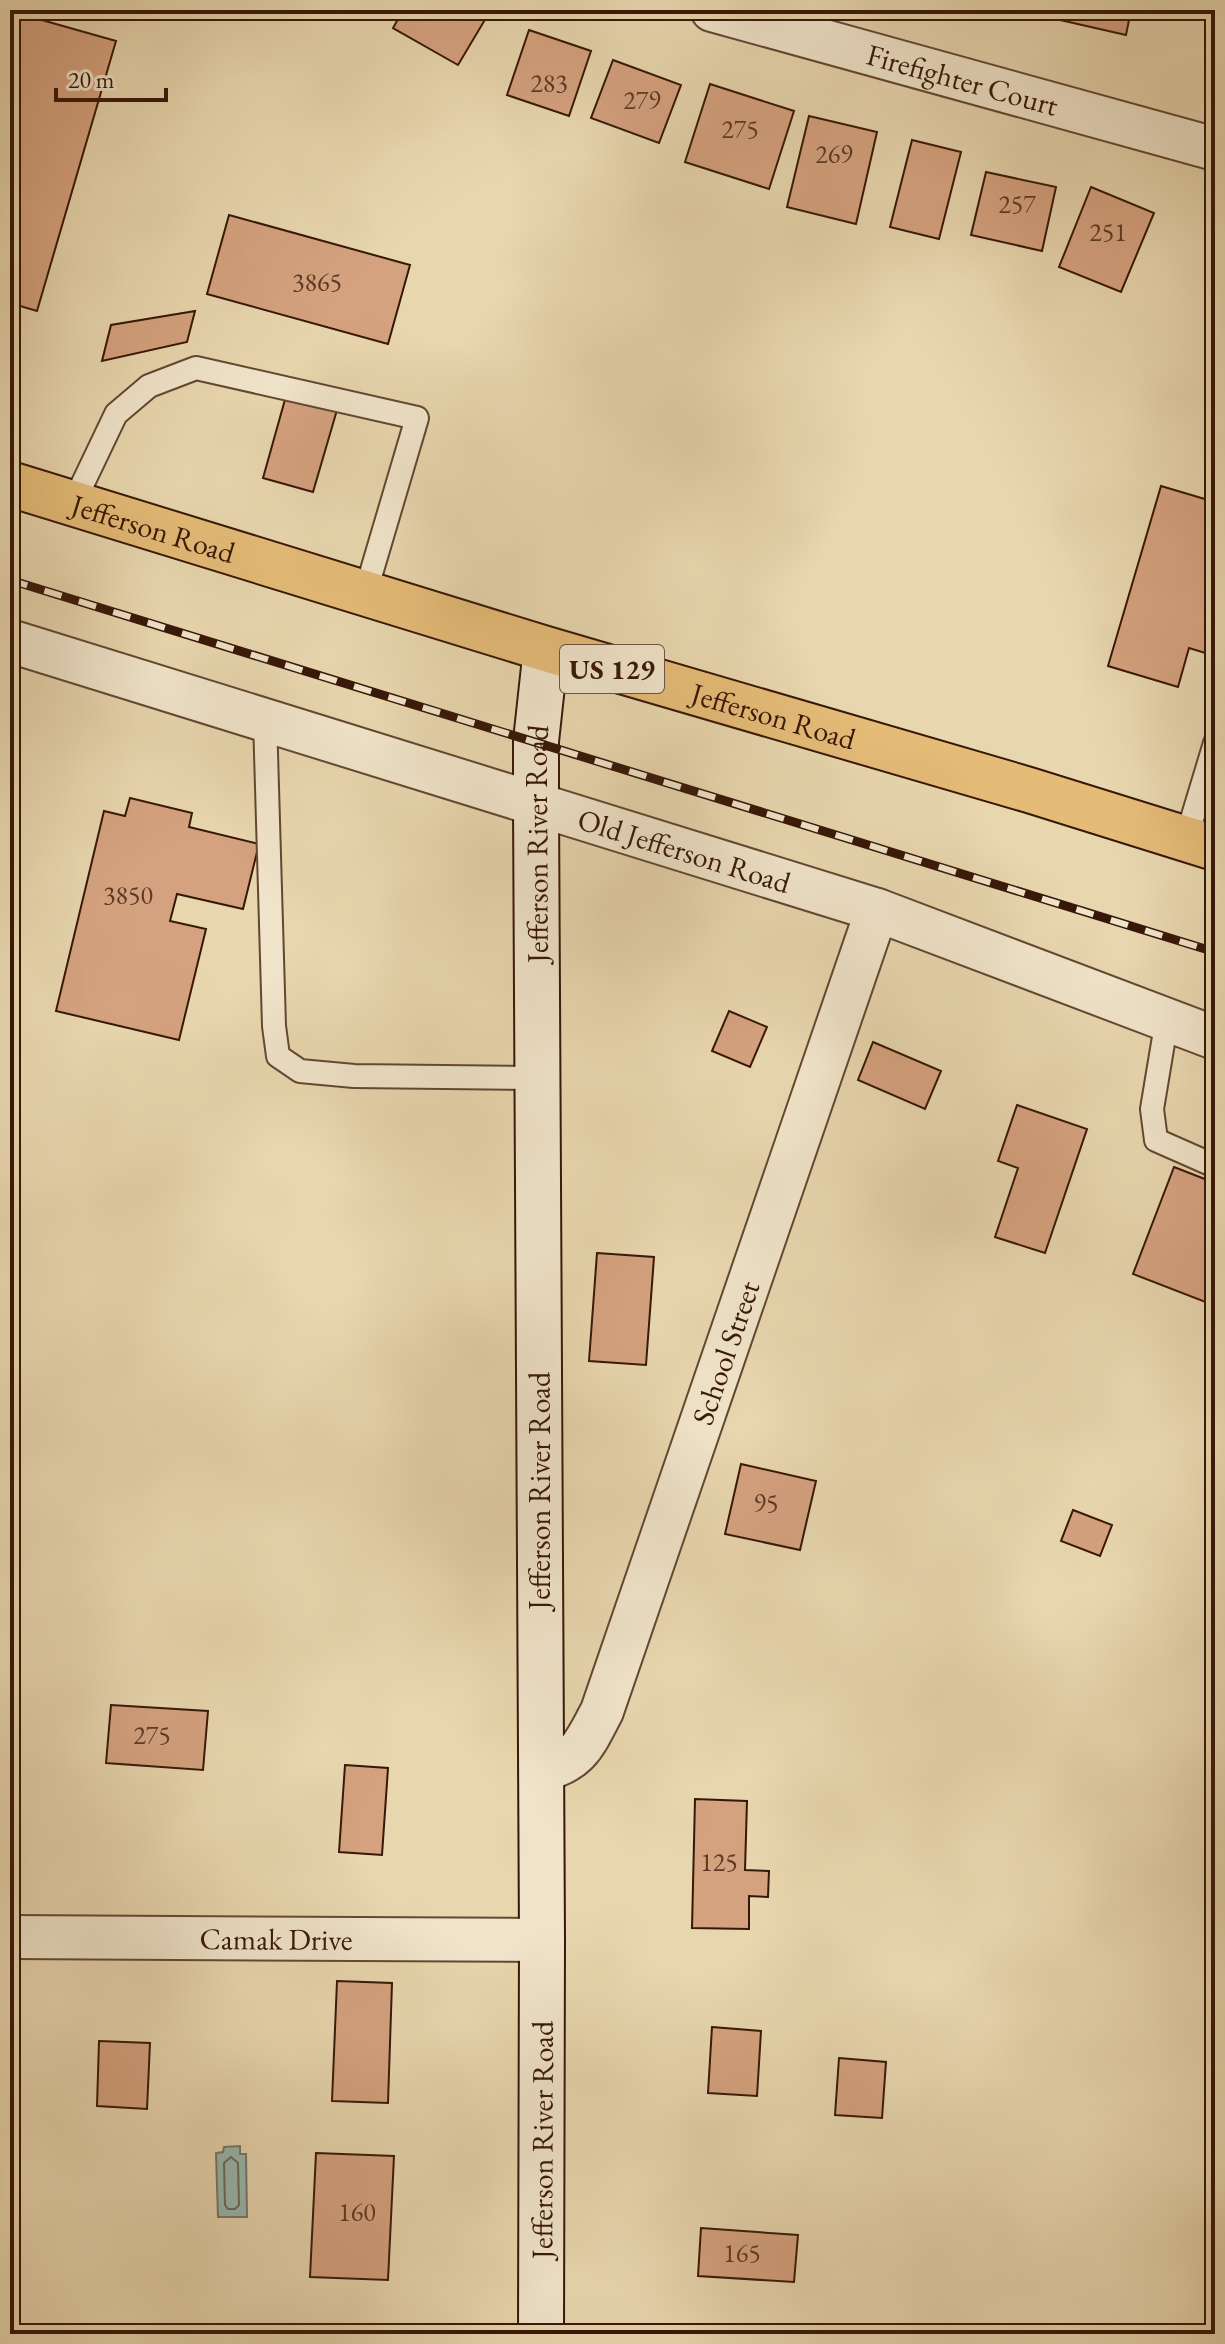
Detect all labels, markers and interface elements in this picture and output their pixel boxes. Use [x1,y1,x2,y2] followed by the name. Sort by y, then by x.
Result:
[862,34,1063,124] street label: Firefighter Court
[56,52,166,102] scale bar
[68,64,115,95] text: 20 m
[530,66,568,100] house number: 283
[623,83,661,117] house number: 279
[721,112,759,146] house number: 275
[815,137,853,171] house number: 269
[998,187,1036,221] house number: 257
[1089,215,1127,249] house number: 251
[292,265,342,299] house number: 3865
[64,484,241,572] street label: Jefferson Road
[560,645,664,693] road number: US 129
[684,672,861,758] street label: Jefferson Road
[516,722,557,966] street label: Jefferson River Road
[573,799,796,902] street label: Old Jefferson Road
[103,878,153,912] house number: 3850
[682,1275,768,1430] street label: School Street
[520,1371,559,1613] street label: Jefferson River Road
[754,1486,778,1520] house number: 95
[133,1718,171,1752] house number: 275
[700,1845,738,1879] house number: 125
[199,1919,353,1958] street label: Camak Drive
[522,2020,561,2262] street label: Jefferson River Road
[338,2195,376,2229] house number: 160
[723,2236,761,2270] house number: 165

